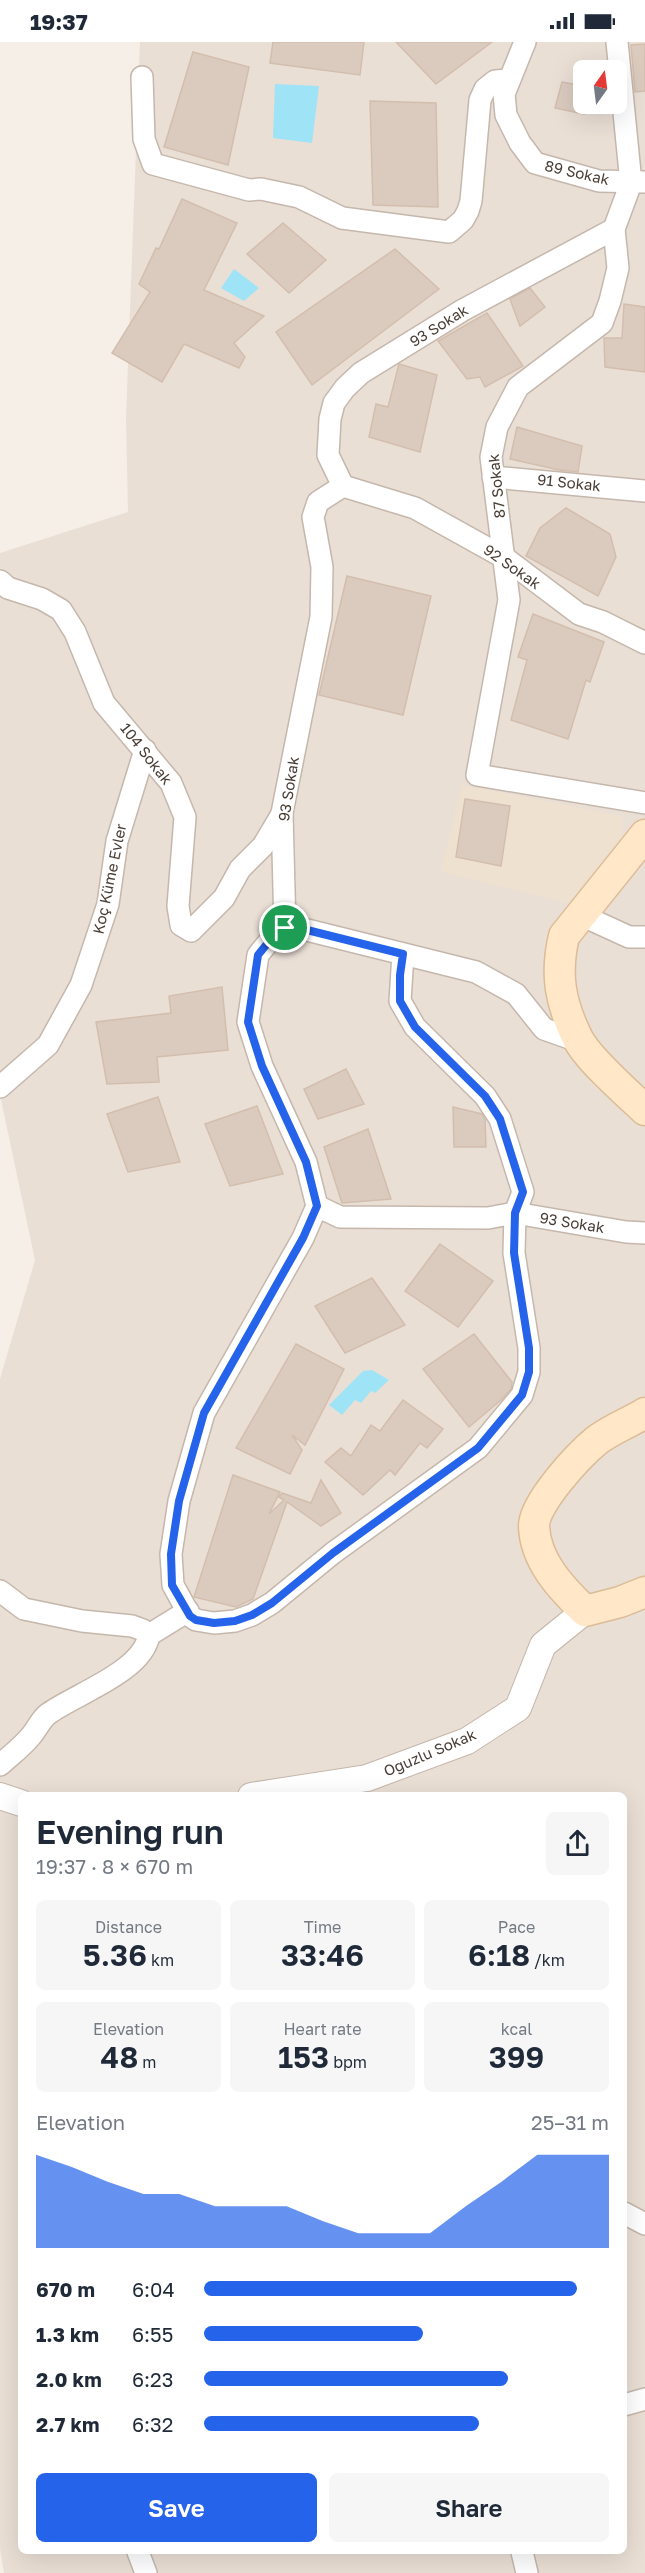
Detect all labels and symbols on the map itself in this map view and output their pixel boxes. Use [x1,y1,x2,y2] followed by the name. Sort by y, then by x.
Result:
[573,60,627,114] north arrow
[543,156,612,188] street label: 89 Sokak
[406,300,471,350] street label: 93 Sokak
[484,452,508,519] street label: 87 Sokak
[536,470,602,494] street label: 91 Sokak
[481,540,545,593] street label: 92 Sokak
[117,719,177,788] street label: 104 Sokak
[274,755,302,823] street label: 93 Sokak
[89,822,130,936] street label: Koç Küme Evler
[259,902,310,953] pin
[538,1208,606,1236] street label: 93 Sokak
[381,1724,479,1780] street label: Oğuzlu Sokak

